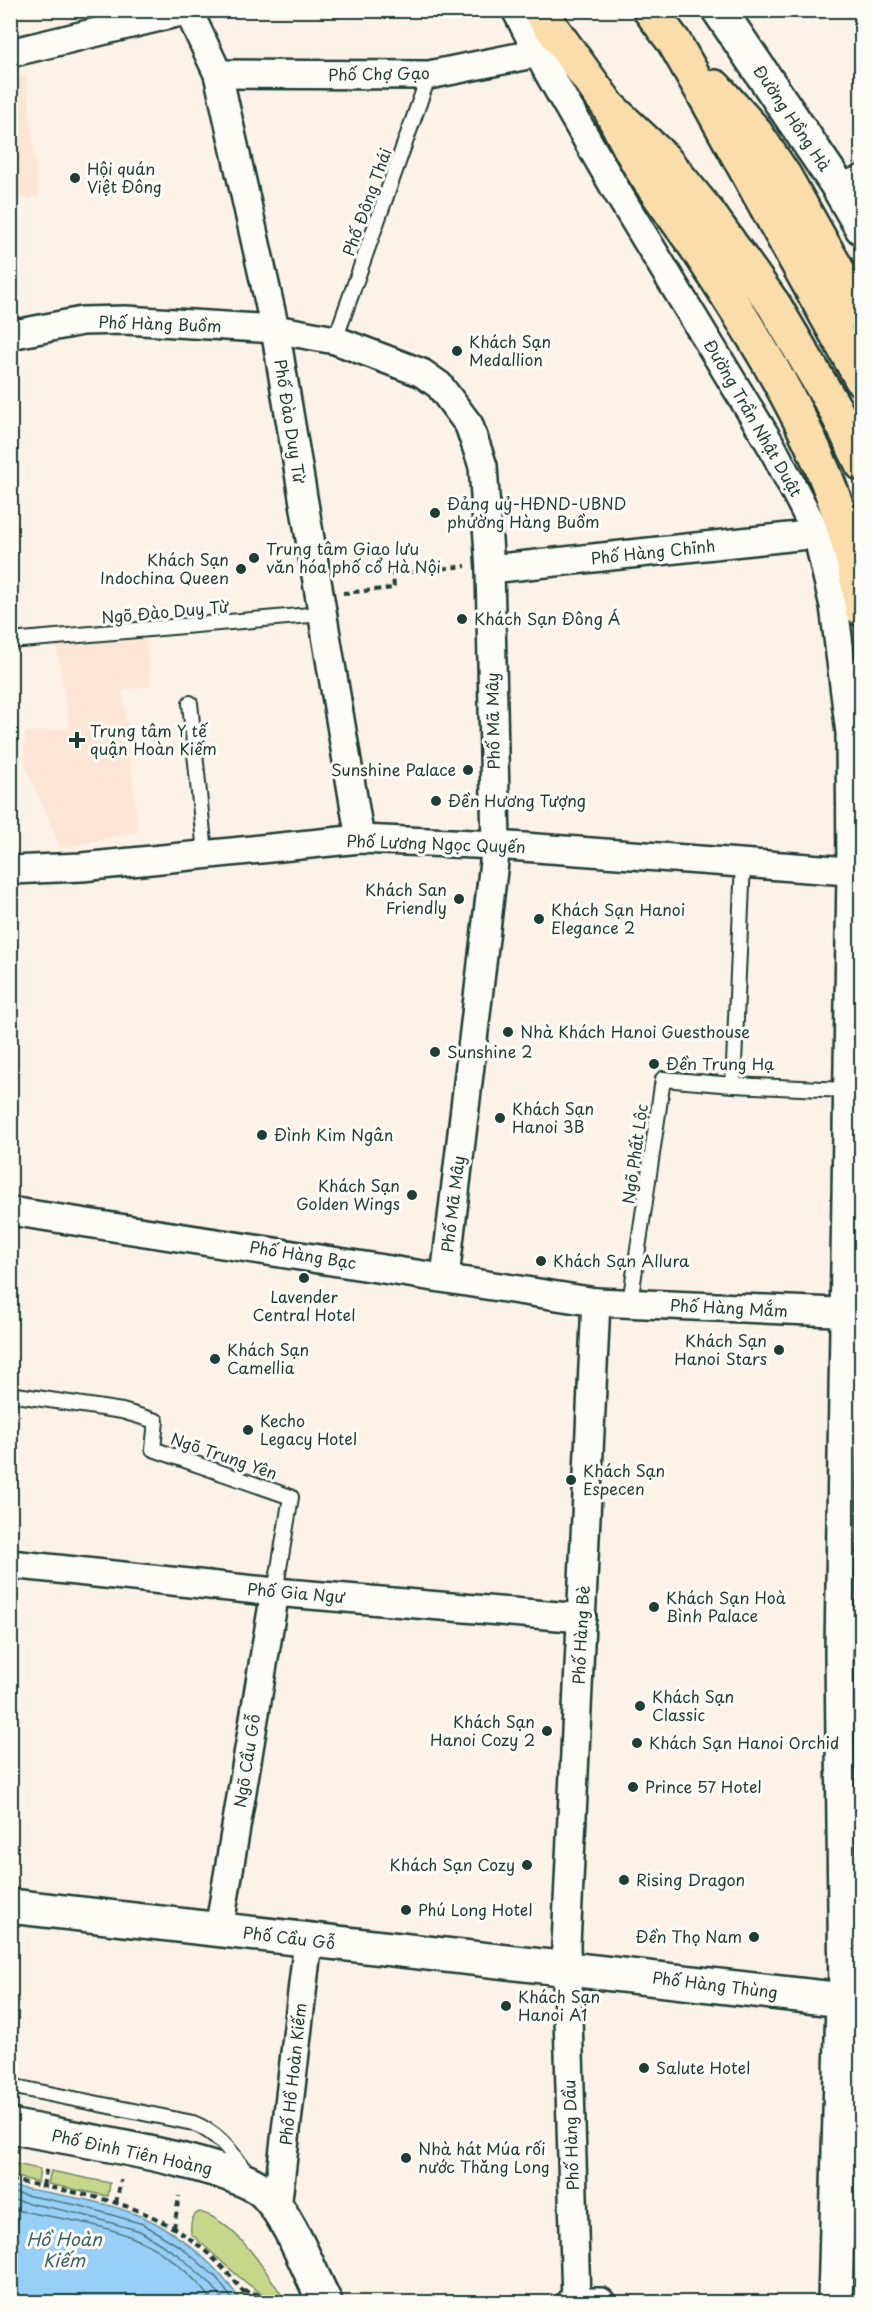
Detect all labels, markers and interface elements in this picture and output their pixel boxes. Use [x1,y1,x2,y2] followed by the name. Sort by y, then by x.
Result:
[328,60,430,86] street label: Phố Chợ Gạo
[748,60,837,175] street label: Đường Hồng Hà
[335,144,397,259] street label: Phố Đông Thái
[87,156,162,198] place label: Hội quán Việt Đông
[68,171,82,185] marker: Hội quán Việt Đông
[98,309,222,337] street label: Phố Hàng Buồm
[469,329,551,371] place label: Khách Sạn Medallion
[699,334,809,501] street label: Đường Trần Nhật Duật
[450,344,464,358] marker: Khách Sạn Medallion
[269,357,313,486] street label: Phố Đào Duy Từ
[447,491,626,533] place label: Đảng uỷ-HĐND-UBND phường Hàng Buồm
[428,506,442,520] marker: Đảng uỷ-HĐND-UBND phường Hàng Buồm
[590,533,716,569] street label: Phố Hàng Chĩnh
[266,536,441,578] place label: Trung tâm Giao lưu văn hóa phố cổ Hà Nội
[100,547,229,589] place label: Khách Sạn Indochina Queen
[247,551,261,565] marker: Trung tâm Giao lưu văn hóa phố cổ Hà Nội
[234,562,248,576] marker: Khách Sạn Indochina Queen
[100,593,231,629] street label: Ngõ Đào Duy Từ
[474,606,620,630] place label: Khách Sạn Đông Á
[455,612,469,626] marker: Khách Sạn Đông Á
[479,672,505,770] street label: Phố Mã Mây
[90,718,217,760] place label: Trung tâm Y tế quận Hoàn Kiếm
[68,731,86,749] marker: Trung tâm Y tế quận Hoàn Kiếm
[331,757,456,781] place label: Sunshine Palace
[461,763,475,777] marker: Sunshine Palace
[448,788,586,812] place label: Đền Hương Tượng
[429,794,443,808] marker: Đền Hương Tượng
[346,828,526,858] street label: Phố Lương Ngọc Quyến
[365,877,447,919] place label: Khách Sạn Friendly
[452,892,466,906] marker: Khách Sạn Friendly
[551,897,685,939] place label: Khách Sạn Hanoi Elegance 2
[532,912,546,926] marker: Khách Sạn Hanoi Elegance 2
[520,1019,750,1043] place label: Nhà Khách Hanoi Guesthouse
[501,1025,515,1039] marker: Nhà Khách Hanoi Guesthouse
[447,1039,533,1063] place label: Sunshine 2
[428,1045,442,1059] marker: Sunshine 2
[666,1051,774,1075] place label: Đền Trung Hạ
[647,1057,661,1071] marker: Đền Trung Hạ
[512,1096,594,1138] place label: Khách Sạn Hanoi 3B
[615,1102,653,1205] street label: Ngõ Phất Lộc
[493,1111,507,1125] marker: Khách Sạn Hanoi 3B
[274,1122,394,1146] place label: Đình Kim Ngân
[255,1128,269,1142] marker: Đình Kim Ngân
[434,1154,470,1254] street label: Phố Mã Mây
[296,1173,400,1215] place label: Khách Sạn Golden Wings
[405,1188,419,1202] marker: Khách Sạn Golden Wings
[248,1234,358,1274] street label: Phố Hàng Bạc
[553,1248,690,1272] place label: Khách Sạn Allura
[534,1254,548,1268] marker: Khách Sạn Allura
[297,1271,311,1285] marker: Lavender Central Hotel
[252,1284,356,1326] place label: Lavender Central Hotel
[670,1292,789,1322] street label: Phố Hàng Mắm
[674,1328,767,1370] place label: Khách Sạn Hanoi Stars
[227,1337,309,1379] place label: Khách Sạn Camellia
[772,1343,786,1357] marker: Khách Sạn Hanoi Stars
[208,1352,222,1366] marker: Khách Sạn Camellia
[260,1408,357,1450] place label: Kecho Legacy Hotel
[241,1423,255,1437] marker: Kecho Legacy Hotel
[168,1426,281,1485] street label: Ngõ Trung Yên
[583,1458,665,1500] place label: Khách Sạn Especen
[564,1473,578,1487] marker: Khách Sạn Especen
[246,1576,347,1608] street label: Phố Gia Ngư
[565,1585,595,1685] street label: Phố Hàng Bè
[666,1585,786,1627] place label: Khách Sạn Hoà Bình Palace
[647,1600,661,1614] marker: Khách Sạn Hoà Bình Palace
[652,1684,734,1726] place label: Khách Sạn Classic
[633,1699,647,1713] marker: Khách Sạn Classic
[430,1709,535,1751] place label: Khách Sạn Hanoi Cozy 2
[227,1712,265,1809] street label: Ngõ Cầu Gỗ
[540,1724,554,1738] marker: Khách Sạn Hanoi Cozy 2
[649,1730,839,1754] place label: Khách Sạn Hanoi Orchid
[630,1736,644,1750] marker: Khách Sạn Hanoi Orchid
[645,1774,762,1798] place label: Prince 57 Hotel
[626,1780,640,1794] marker: Prince 57 Hotel
[390,1852,515,1876] place label: Khách Sạn Cozy
[520,1858,534,1872] marker: Khách Sạn Cozy
[636,1867,745,1891] place label: Rising Dragon
[617,1873,631,1887] marker: Rising Dragon
[418,1897,533,1921] place label: Phú Long Hotel
[399,1903,413,1917] marker: Phú Long Hotel
[242,1919,337,1955] street label: Phố Cầu Gỗ
[636,1924,742,1948] place label: Đền Thọ Nam
[747,1930,761,1944] marker: Đền Thọ Nam
[651,1964,779,2004] street label: Phố Hàng Thùng
[518,1984,600,2026] place label: Khách Sạn Hanoi A1
[499,1999,513,2013] marker: Khách Sạn Hanoi A1
[273,2001,311,2146] street label: Phố Hồ Hoàn Kiếm
[656,2055,750,2079] place label: Salute Hotel
[637,2061,651,2075] marker: Salute Hotel
[556,2079,584,2191] street label: Phố Hàng Dầu
[50,2122,215,2180] street label: Phố Đinh Tiên Hoàng
[418,2136,550,2178] place label: Nhà hát Múa rối nước Thăng Long
[399,2151,413,2165] marker: Nhà hát Múa rối nước Thăng Long
[26,2225,103,2273] water label: Hồ Hoàn Kiếm

